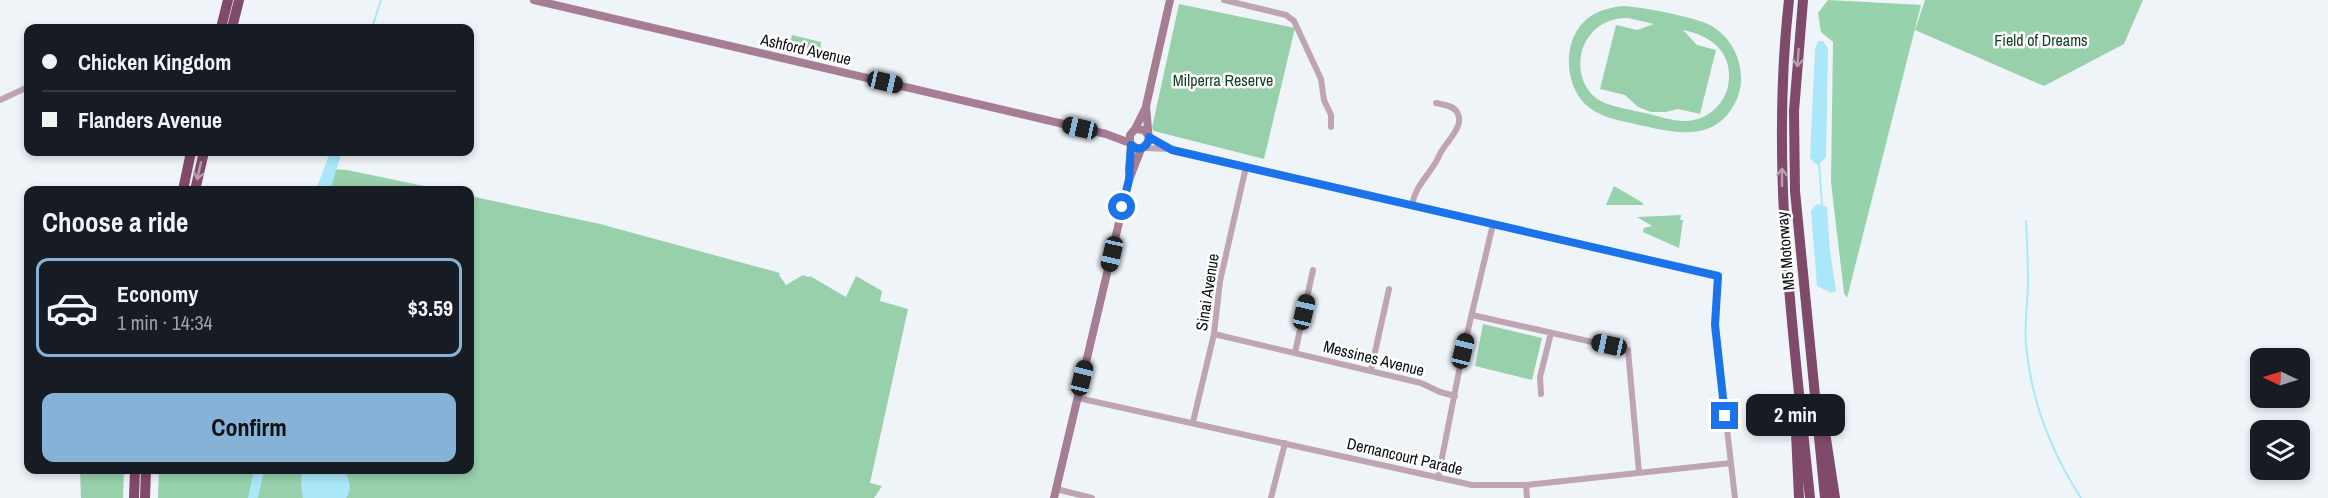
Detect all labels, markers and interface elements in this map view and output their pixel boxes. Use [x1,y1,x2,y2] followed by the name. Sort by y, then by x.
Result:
[758,28,854,70] street label: Ashford Avenue
[1994,29,2088,51] park label: Field of Dreams
[78,47,231,77] text: Chicken Kingdom
[1792,48,1803,68] one-way arrow
[865,69,905,95] car
[1173,69,1273,91] park label: Milperra Reserve
[78,105,222,135] text: Flanders Avenue
[1060,115,1100,141] car
[193,161,205,180] one-way arrow
[1776,167,1788,187] one-way arrow
[1108,193,1135,220] route start
[42,204,188,240] text: Choose a ride
[1771,210,1799,291] street label: M5 Motorway
[1099,234,1125,274] car
[1190,252,1224,332] street label: Sinai Avenue
[117,279,198,309] text: Economy
[45,281,99,335] icon: car
[1291,292,1317,332] car
[408,293,453,323] text: $3.59
[117,309,213,336] text: 1 min · 14:34
[1450,331,1476,371] car
[1590,332,1628,358] car
[1321,335,1427,381] street label: Messines Avenue
[2250,348,2310,408] north arrow
[2250,348,2310,480] map controls
[1069,358,1095,398] car
[42,393,456,462] button: Confirm
[1746,395,1845,437] callout: 2 min
[1774,401,1817,428] text: 2 min
[1711,402,1738,429] route end
[2250,420,2310,480] button: layers
[1345,432,1465,480] street label: Dernancourt Parade

